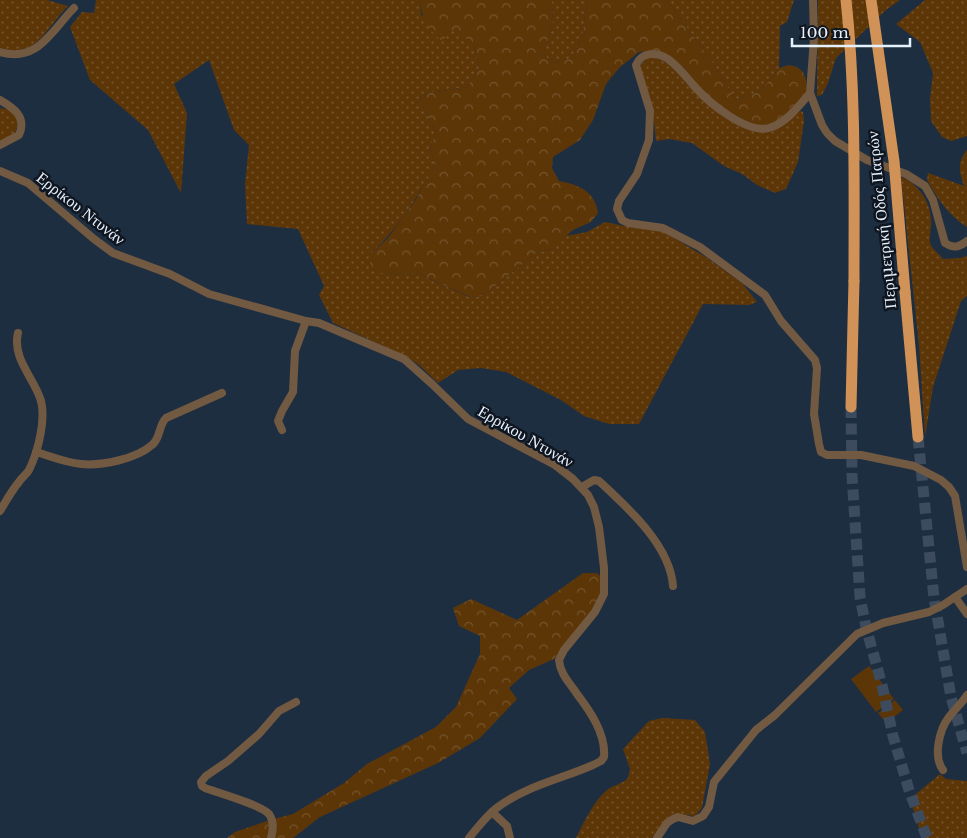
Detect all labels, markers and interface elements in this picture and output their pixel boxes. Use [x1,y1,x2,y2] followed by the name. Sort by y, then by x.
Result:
[792,15,910,47] scale bar
[800,23,849,42] text: 100 m
[862,130,900,310] street label: Περιμετρική Οδός Πατρών
[33,167,129,249] street label: Ερρίκου Ντυνάν
[475,401,577,471] street label: Ερρίκου Ντυνάν

